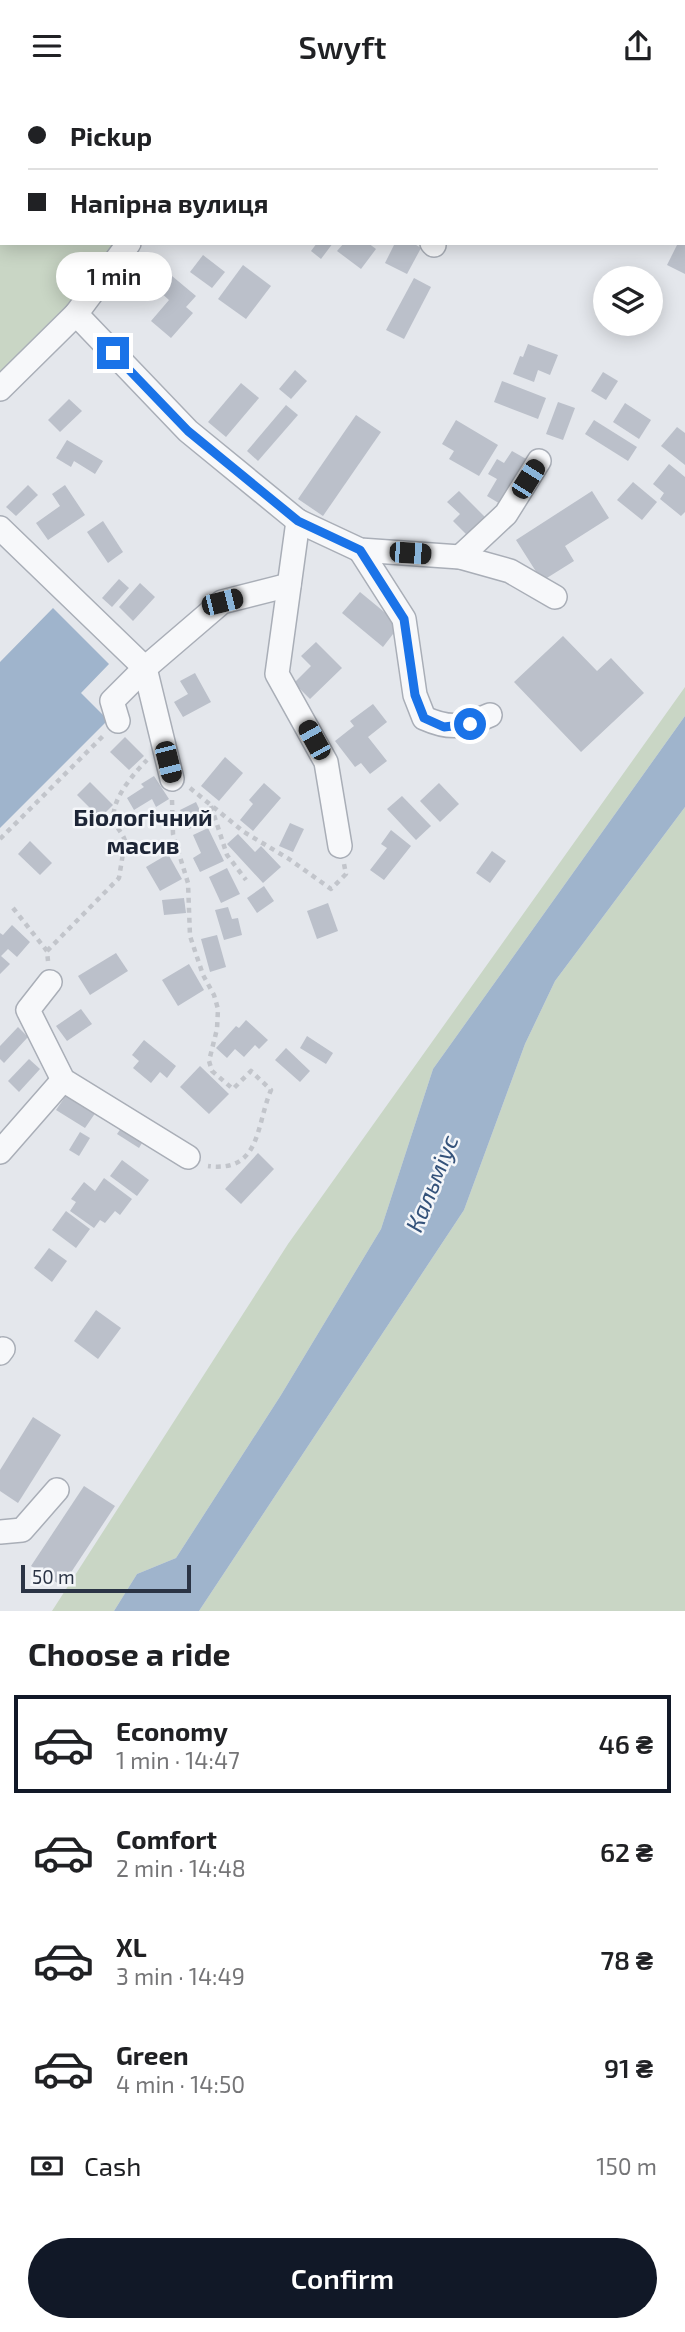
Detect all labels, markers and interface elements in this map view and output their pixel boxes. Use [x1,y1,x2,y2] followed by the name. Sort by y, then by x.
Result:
[28,27,66,65] icon: menu
[298,27,387,65] text: Swyft
[619,27,657,65] icon: share
[70,120,152,151] text: Pickup
[70,187,269,218] text: Напірна вулиця
[55,251,171,301] callout: 1 min
[87,262,141,290] text: 1 min
[593,266,663,336] map controls
[593,266,663,336] button: layers
[97,337,129,369] route end
[508,456,549,502] car
[389,541,432,565] car
[200,587,245,617] car
[454,708,486,740] route start
[295,717,334,763] car
[153,739,184,785] car
[73,802,213,859] district label: Біологічний масив
[398,1130,464,1236] water label: Кальміус
[21,1562,191,1594] scale bar
[32,1565,75,1588] text: 50 m
[28,1634,231,1672] text: Choose a ride
[32,1713,95,1776] icon: car
[116,1715,228,1746] text: Economy
[599,1728,653,1759] text: 46 ₴
[116,1746,240,1774] text: 1 min · 14:47
[32,1821,95,1884] icon: car
[116,1823,217,1854] text: Comfort
[600,1836,653,1867] text: 62 ₴
[116,1854,246,1882] text: 2 min · 14:48
[32,1929,95,1992] icon: car
[116,1931,147,1962] text: XL
[600,1944,653,1975] text: 78 ₴
[116,1962,245,1990] text: 3 min · 14:49
[32,2037,95,2100] icon: car
[116,2039,189,2070] text: Green
[604,2052,653,2083] text: 91 ₴
[116,2070,245,2098] text: 4 min · 14:50
[28,2147,66,2185] icon: cash
[84,2150,141,2181] text: Cash
[596,2152,657,2180] text: 150 m
[28,2238,657,2318] button: Confirm

